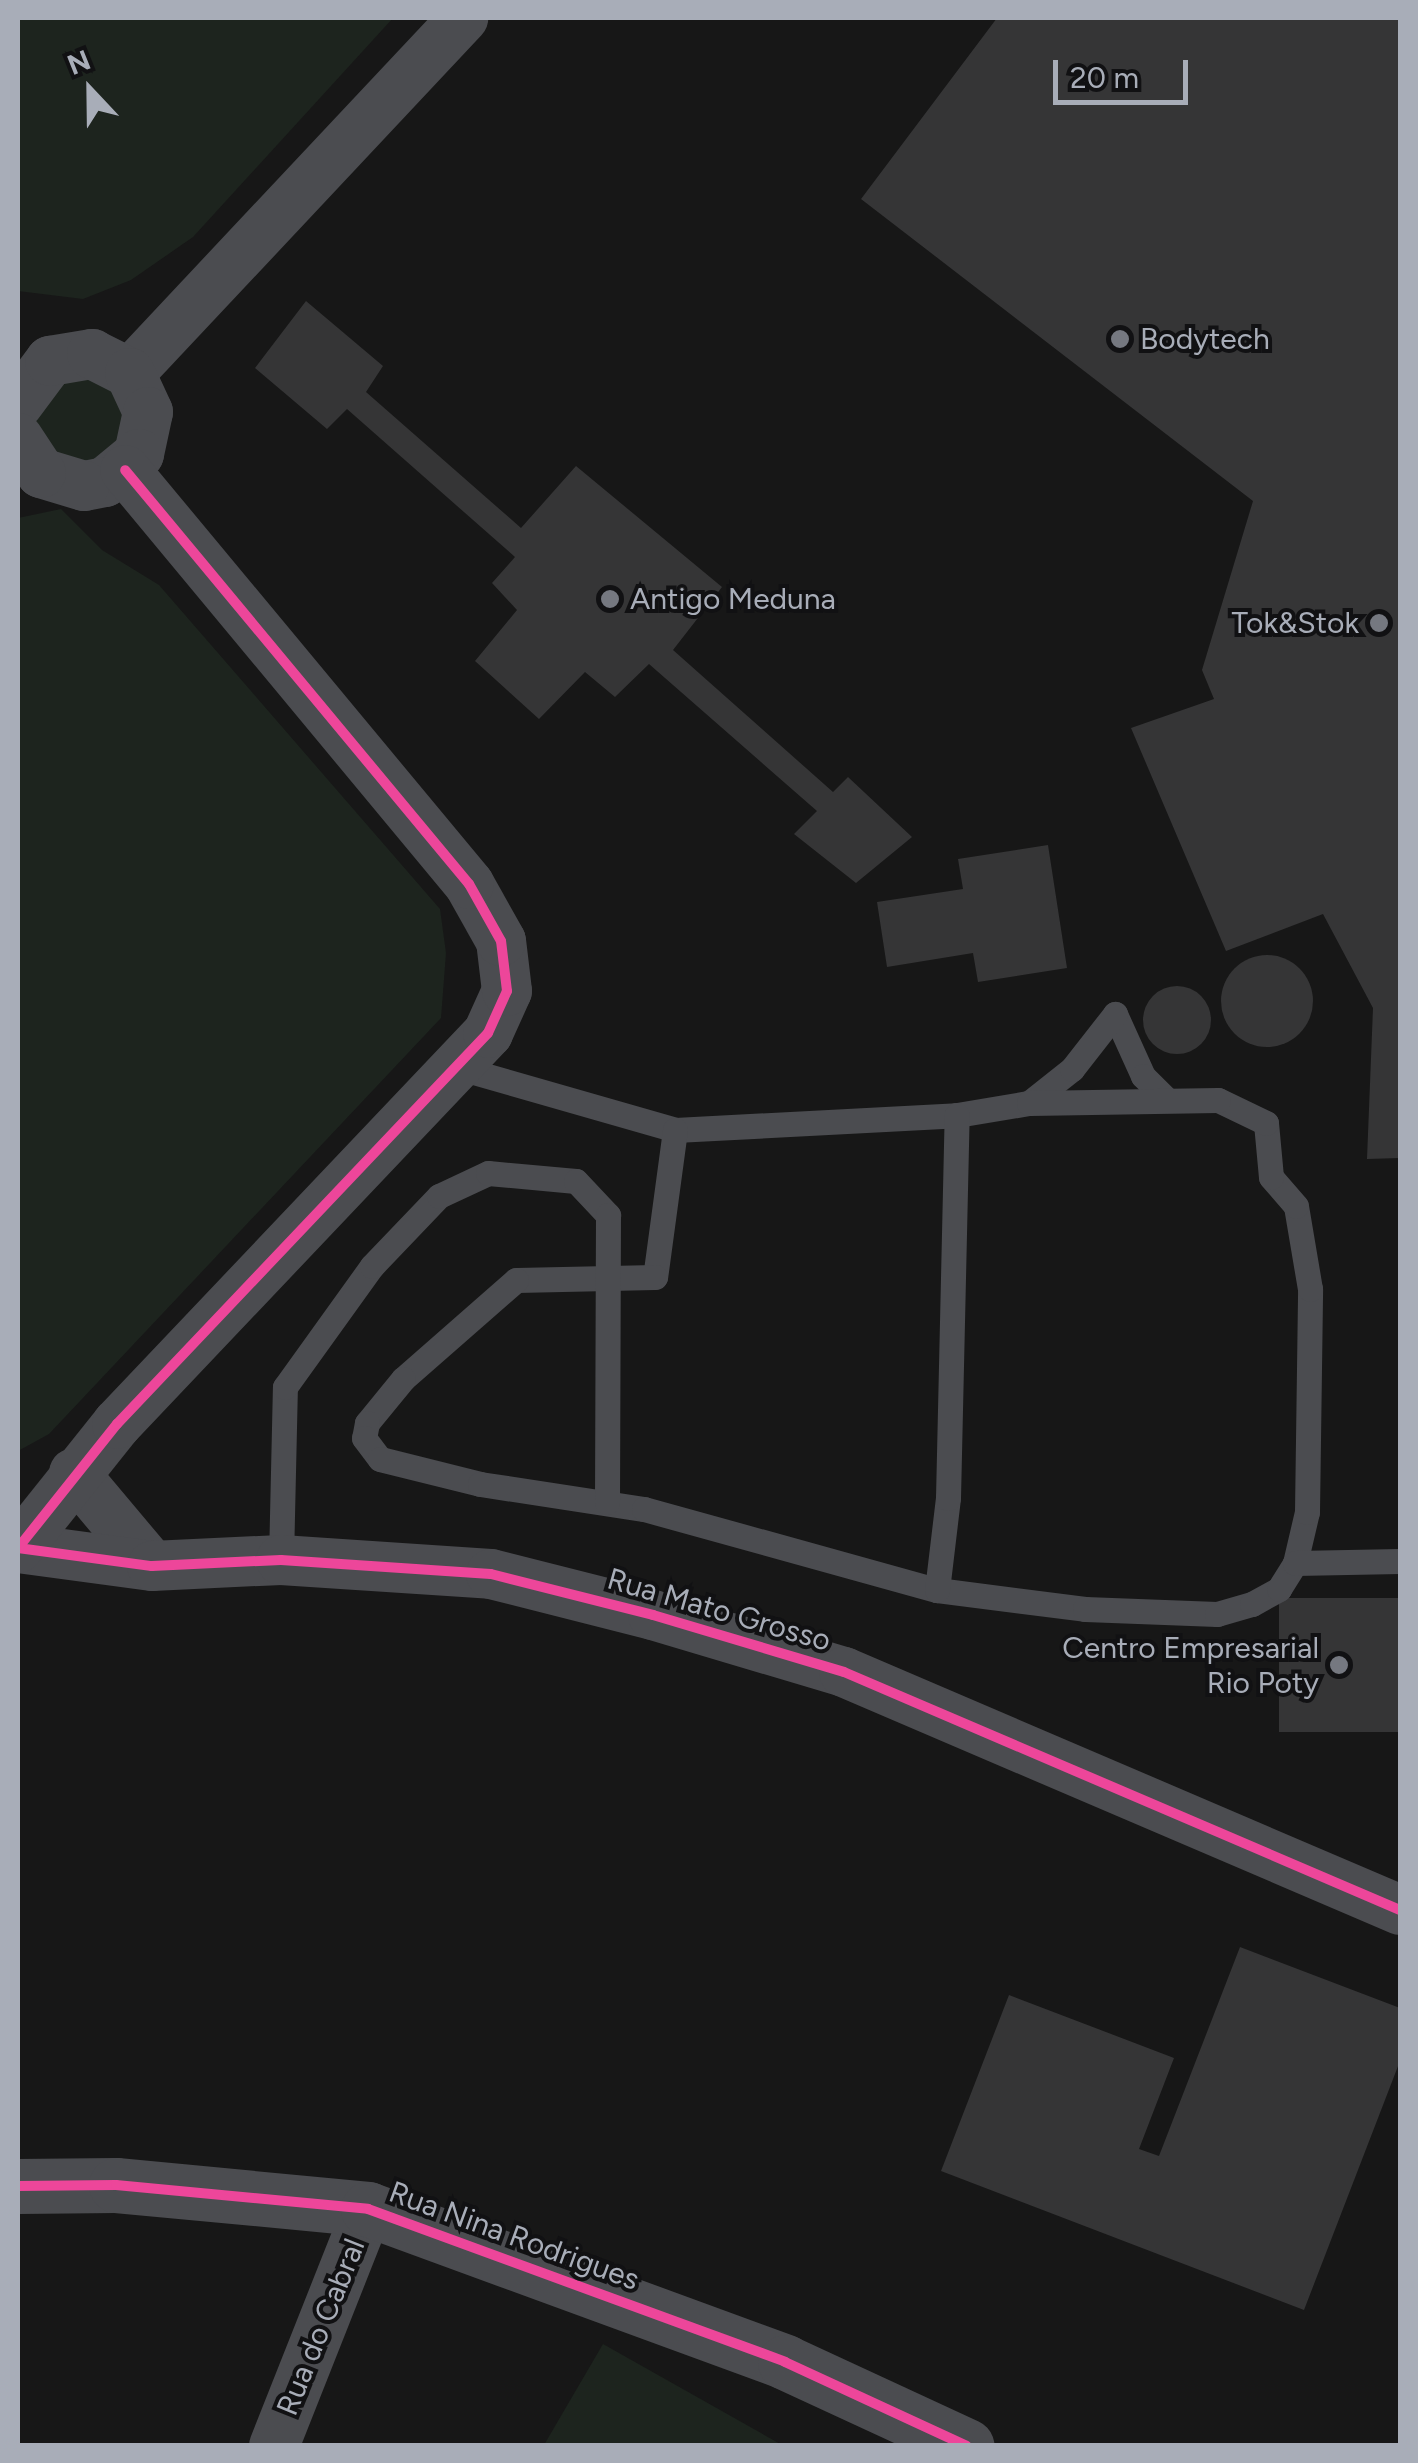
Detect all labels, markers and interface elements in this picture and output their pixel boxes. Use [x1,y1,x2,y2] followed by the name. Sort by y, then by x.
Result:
[40,40,140,140] north arrow
[1058,40,1193,102] scale bar
[62,42,95,82] text: N
[1070,59,1139,96] text: 20 m
[1140,321,1270,357] place label: Bodytech
[1109,328,1131,350] marker: Bodytech
[630,581,836,617] place label: Antigo Meduna
[599,588,621,610] marker: Antigo Meduna
[1231,605,1359,641] place label: Tok&Stok
[1368,612,1390,634] marker: Tok&Stok
[603,1561,835,1659] street label: Rua Mato Grosso
[1062,1630,1319,1700] place label: Centro Empresarial Rio Poty
[1328,1654,1350,1676] marker: Centro Empresarial Rio Poty
[384,2174,644,2298] street label: Rua Nina Rodrigues
[269,2233,373,2421] street label: Rua do Cabral

